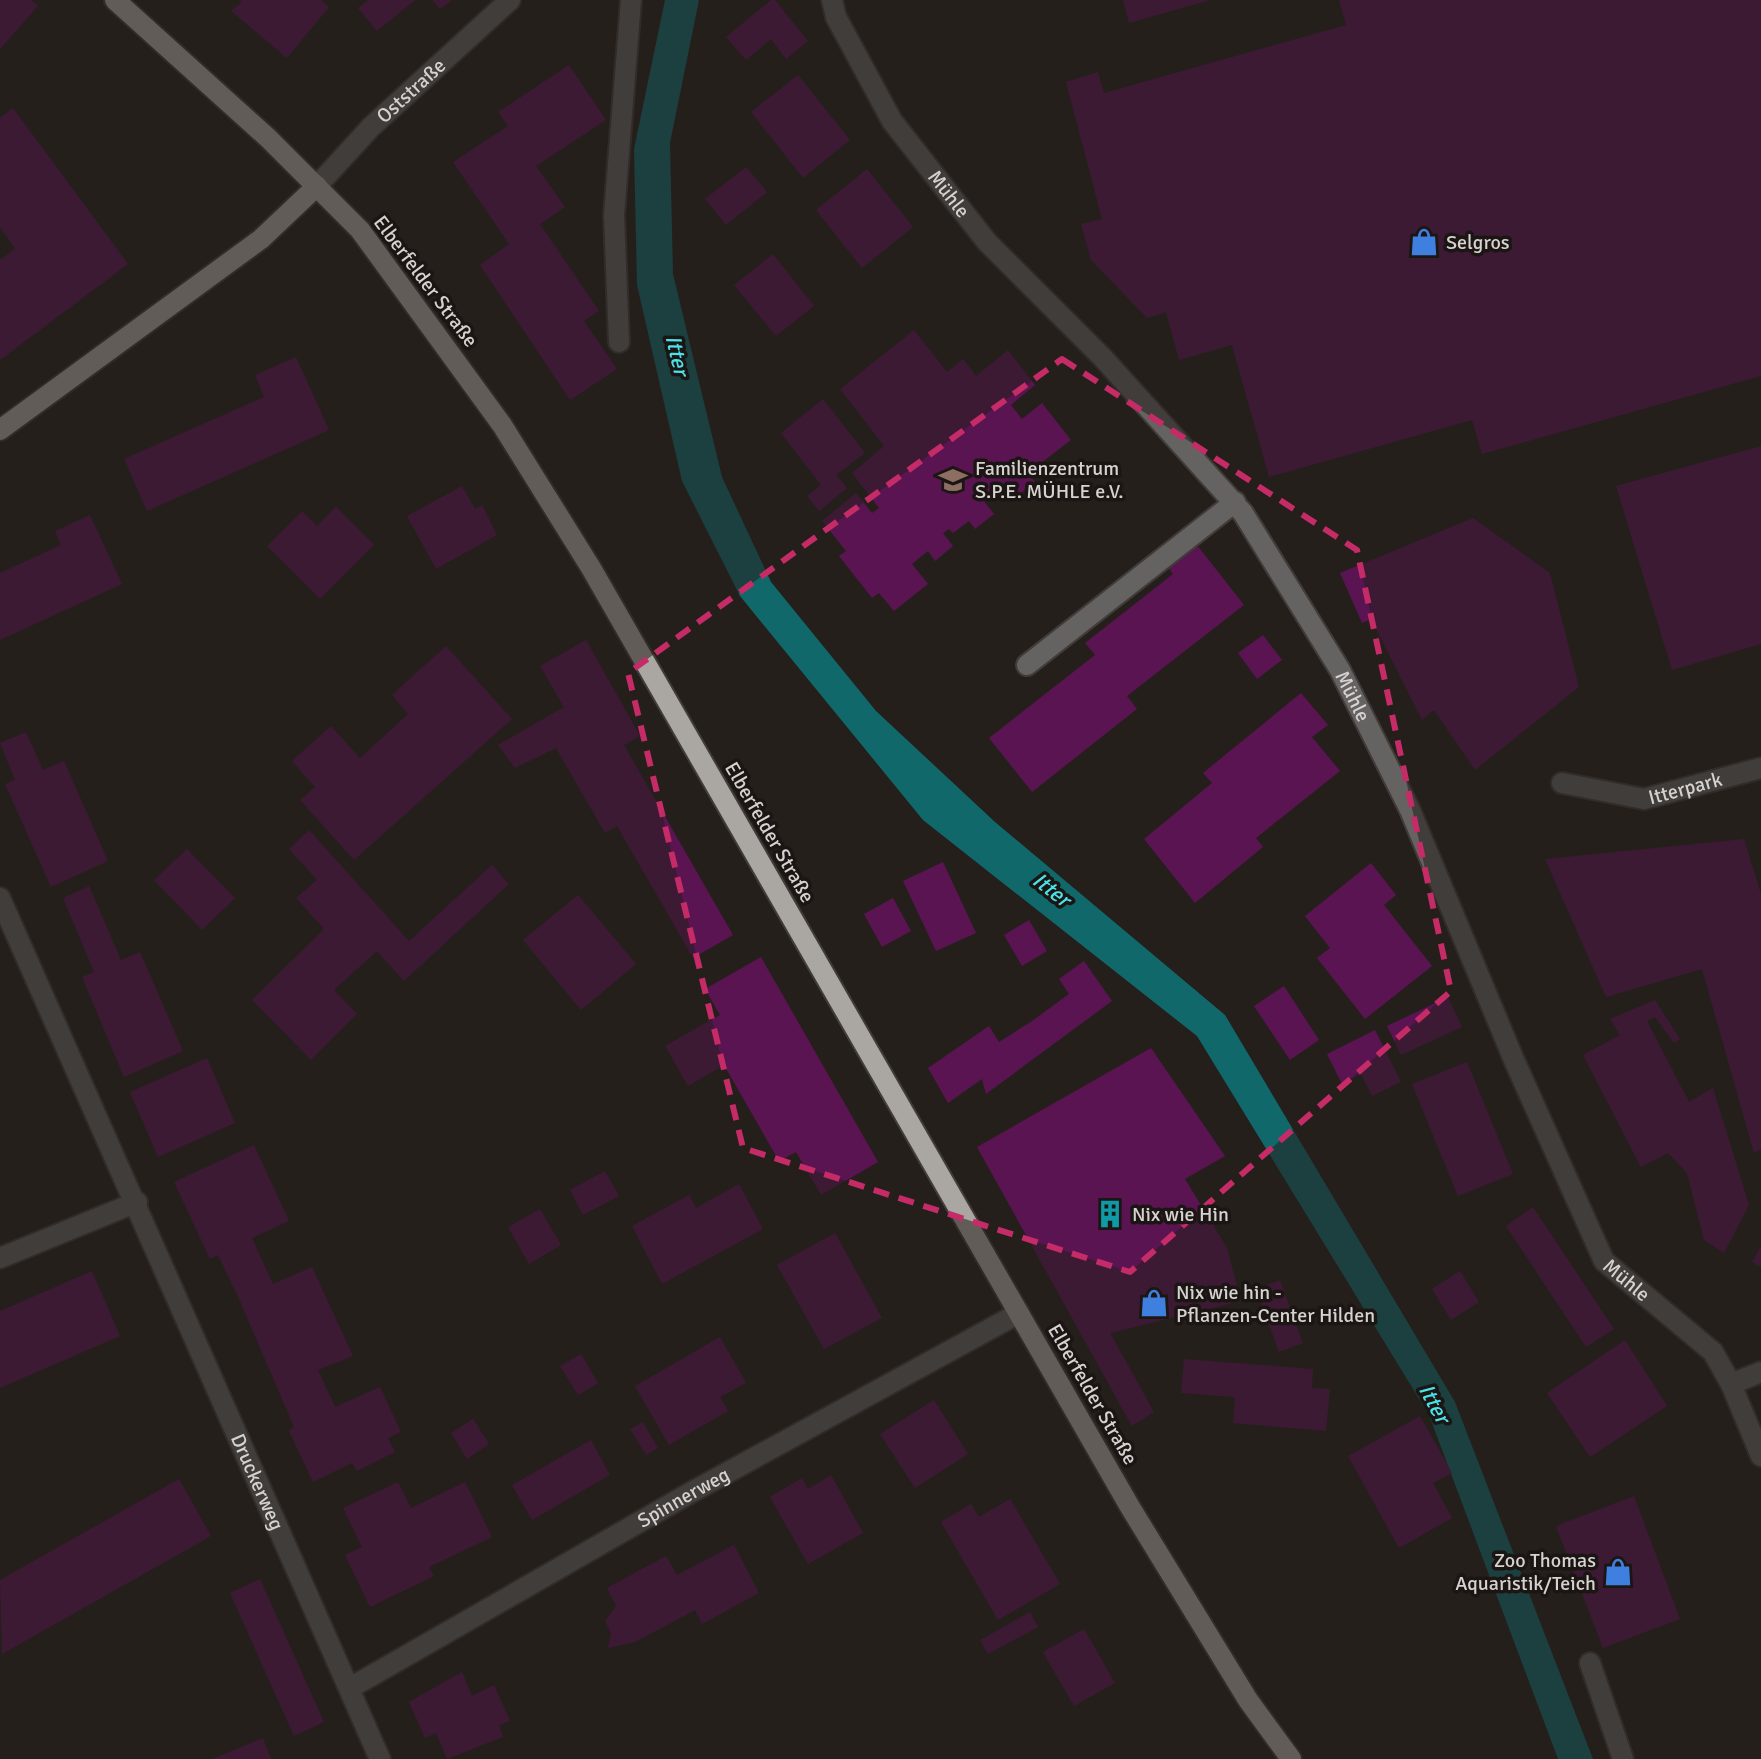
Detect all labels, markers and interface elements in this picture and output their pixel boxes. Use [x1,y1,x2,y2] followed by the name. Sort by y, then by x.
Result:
[372,53,451,129] street label: Oststraße
[922,165,975,223] street label: Mühle
[368,211,483,352] street label: Elberfelder Straße
[1409,227,1439,257] shop icon: Selgros
[1446,230,1510,255] place label: Selgros
[660,332,696,381] water label: Itter
[975,456,1124,504] place label: Familienzentrum S.P.E. MÜHLE e.V.
[938,465,968,495] school or university icon: Familienzentrum S.P.E. MÜHLE e.V.
[1329,667,1376,726] street label: Mühle
[719,757,820,907] street label: Elberfelder Straße
[1646,767,1725,810] street label: Itterpark
[1027,866,1078,914] water label: Itter
[1095,1199,1125,1229] building icon: Nix wie Hin
[1132,1202,1229,1227] place label: Nix wie Hin
[1598,1254,1655,1307] street label: Mühle
[1176,1280,1375,1328] place label: Nix wie hin - Pflanzen-Center Hilden
[1139,1288,1169,1318] shop icon: Nix wie hin - Pflanzen-Center Hilden
[1042,1319,1143,1469] street label: Elberfelder Straße
[1413,1379,1458,1430] water label: Itter
[225,1430,289,1534] street label: Druckerweg
[633,1462,734,1534] street label: Spinnerweg
[1455,1548,1596,1596] place label: Zoo Thomas Aquaristik/Teich
[1603,1557,1633,1587] shop icon: Zoo Thomas Aquaristik/Teich

